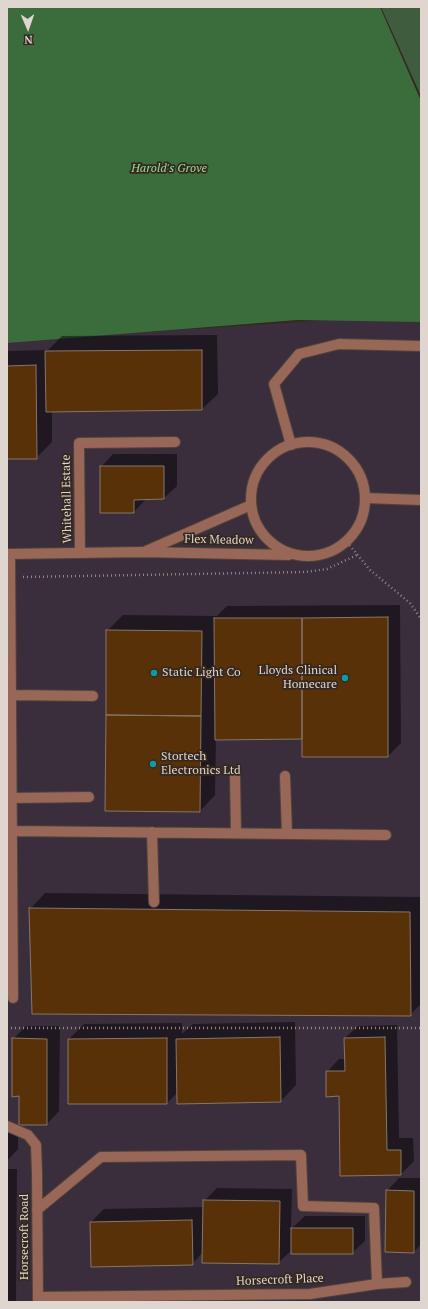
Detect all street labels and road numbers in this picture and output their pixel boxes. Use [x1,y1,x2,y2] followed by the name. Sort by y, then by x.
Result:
[59,454,75,544] street label: Whitehall Estate
[184,532,254,548] street label: Flex Meadow
[18,1194,32,1280] street label: Horsecroft Road
[236,1271,324,1289] street label: Horsecroft Place

